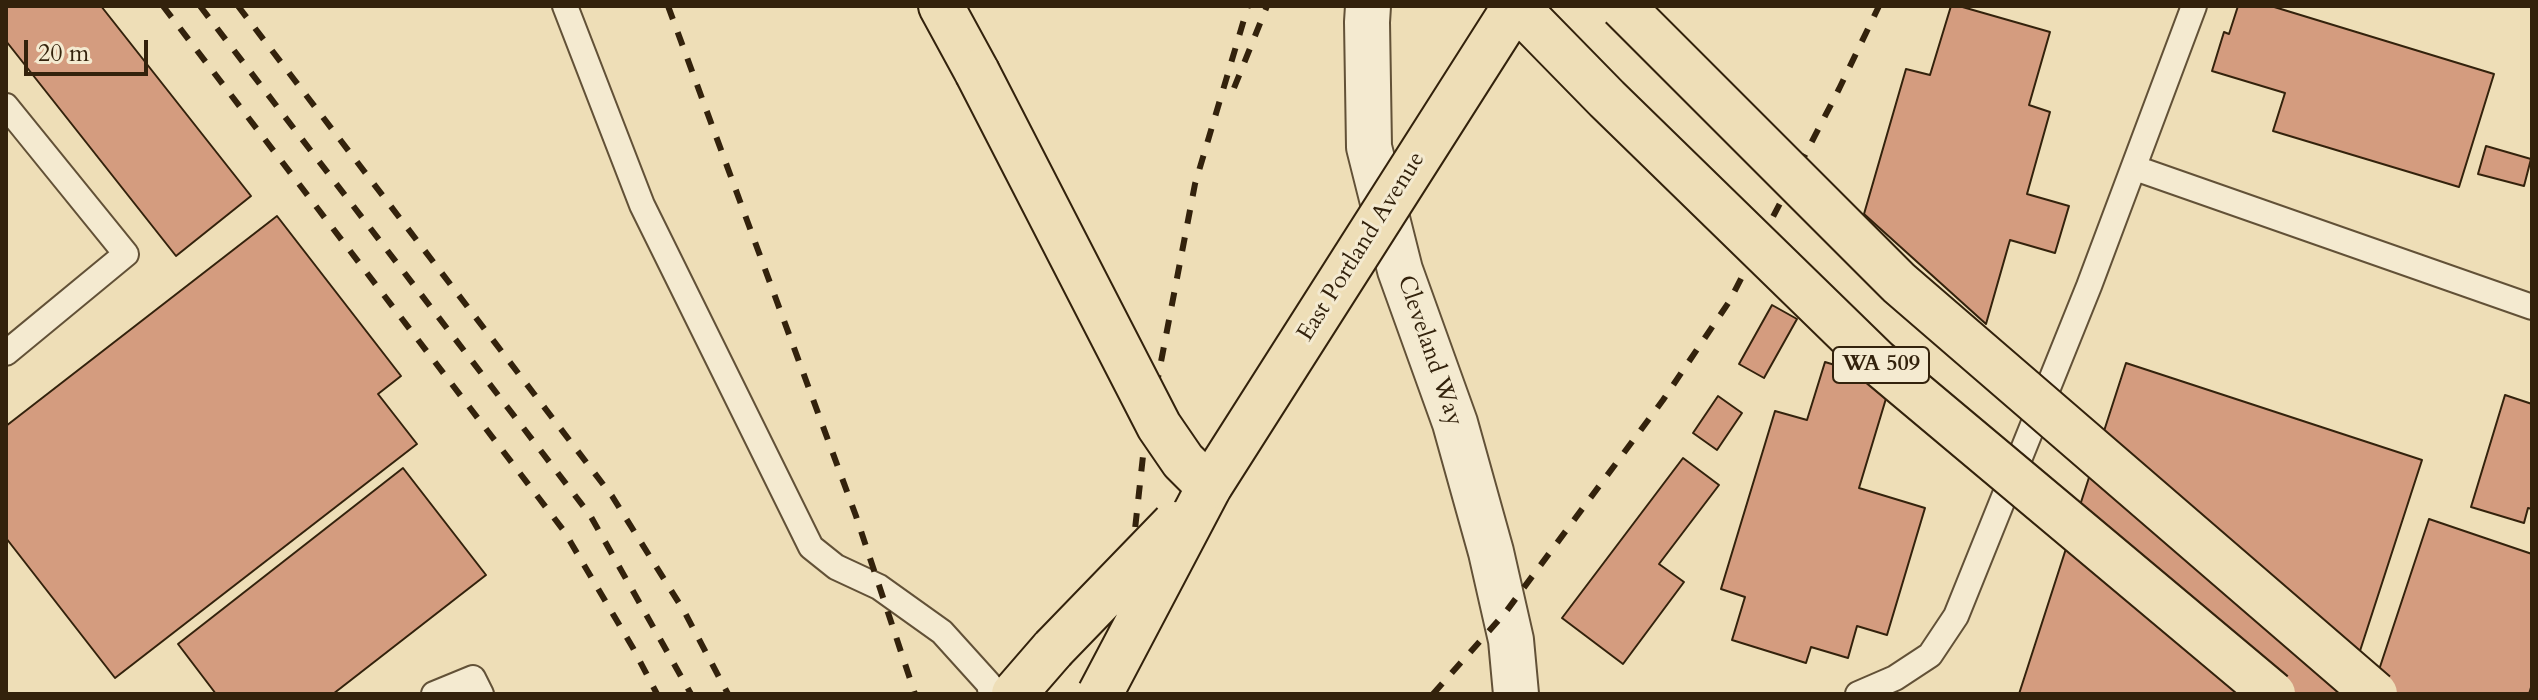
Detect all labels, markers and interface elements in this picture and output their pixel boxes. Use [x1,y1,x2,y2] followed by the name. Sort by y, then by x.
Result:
[28,24,152,74] scale bar
[38,37,89,70] text: 20 m
[1292,147,1432,347] street label: East Portland Avenue
[1390,272,1468,430] street label: Cleveland Way
[1833,347,1929,383] road number: WA 509

